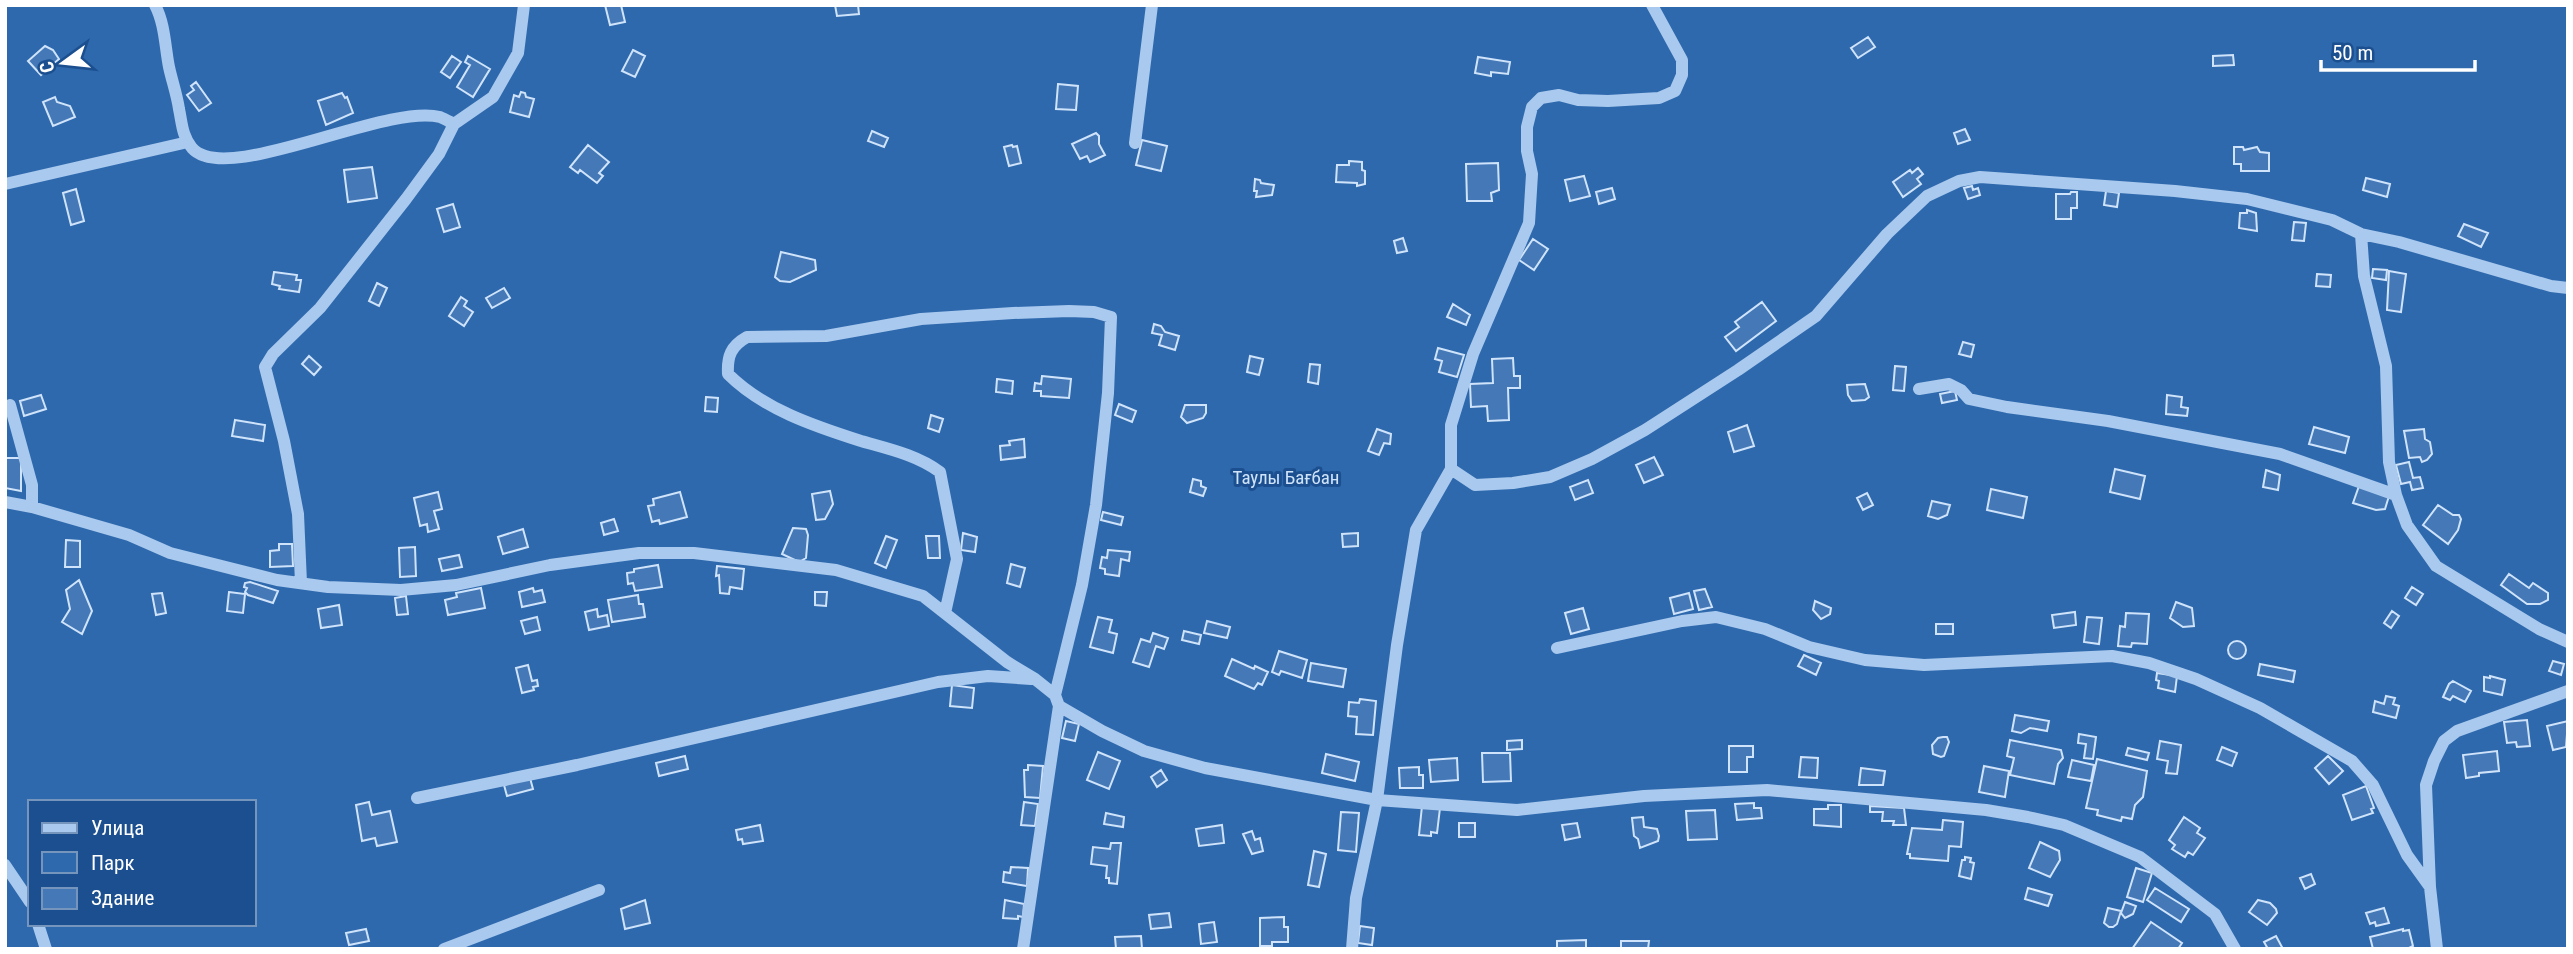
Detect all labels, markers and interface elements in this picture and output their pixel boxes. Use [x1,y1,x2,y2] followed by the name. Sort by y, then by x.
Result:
[28,28,98,98] north arrow
[2321,28,2475,72] scale bar
[2332,41,2373,65] text: 50 m
[35,59,60,75] text: С
[1233,466,1339,489] park label: Таулы Бағбан
[28,800,256,926] legend
[91,816,144,840] text: Улица
[91,851,135,875] text: Парк
[91,886,155,910] text: Здание

